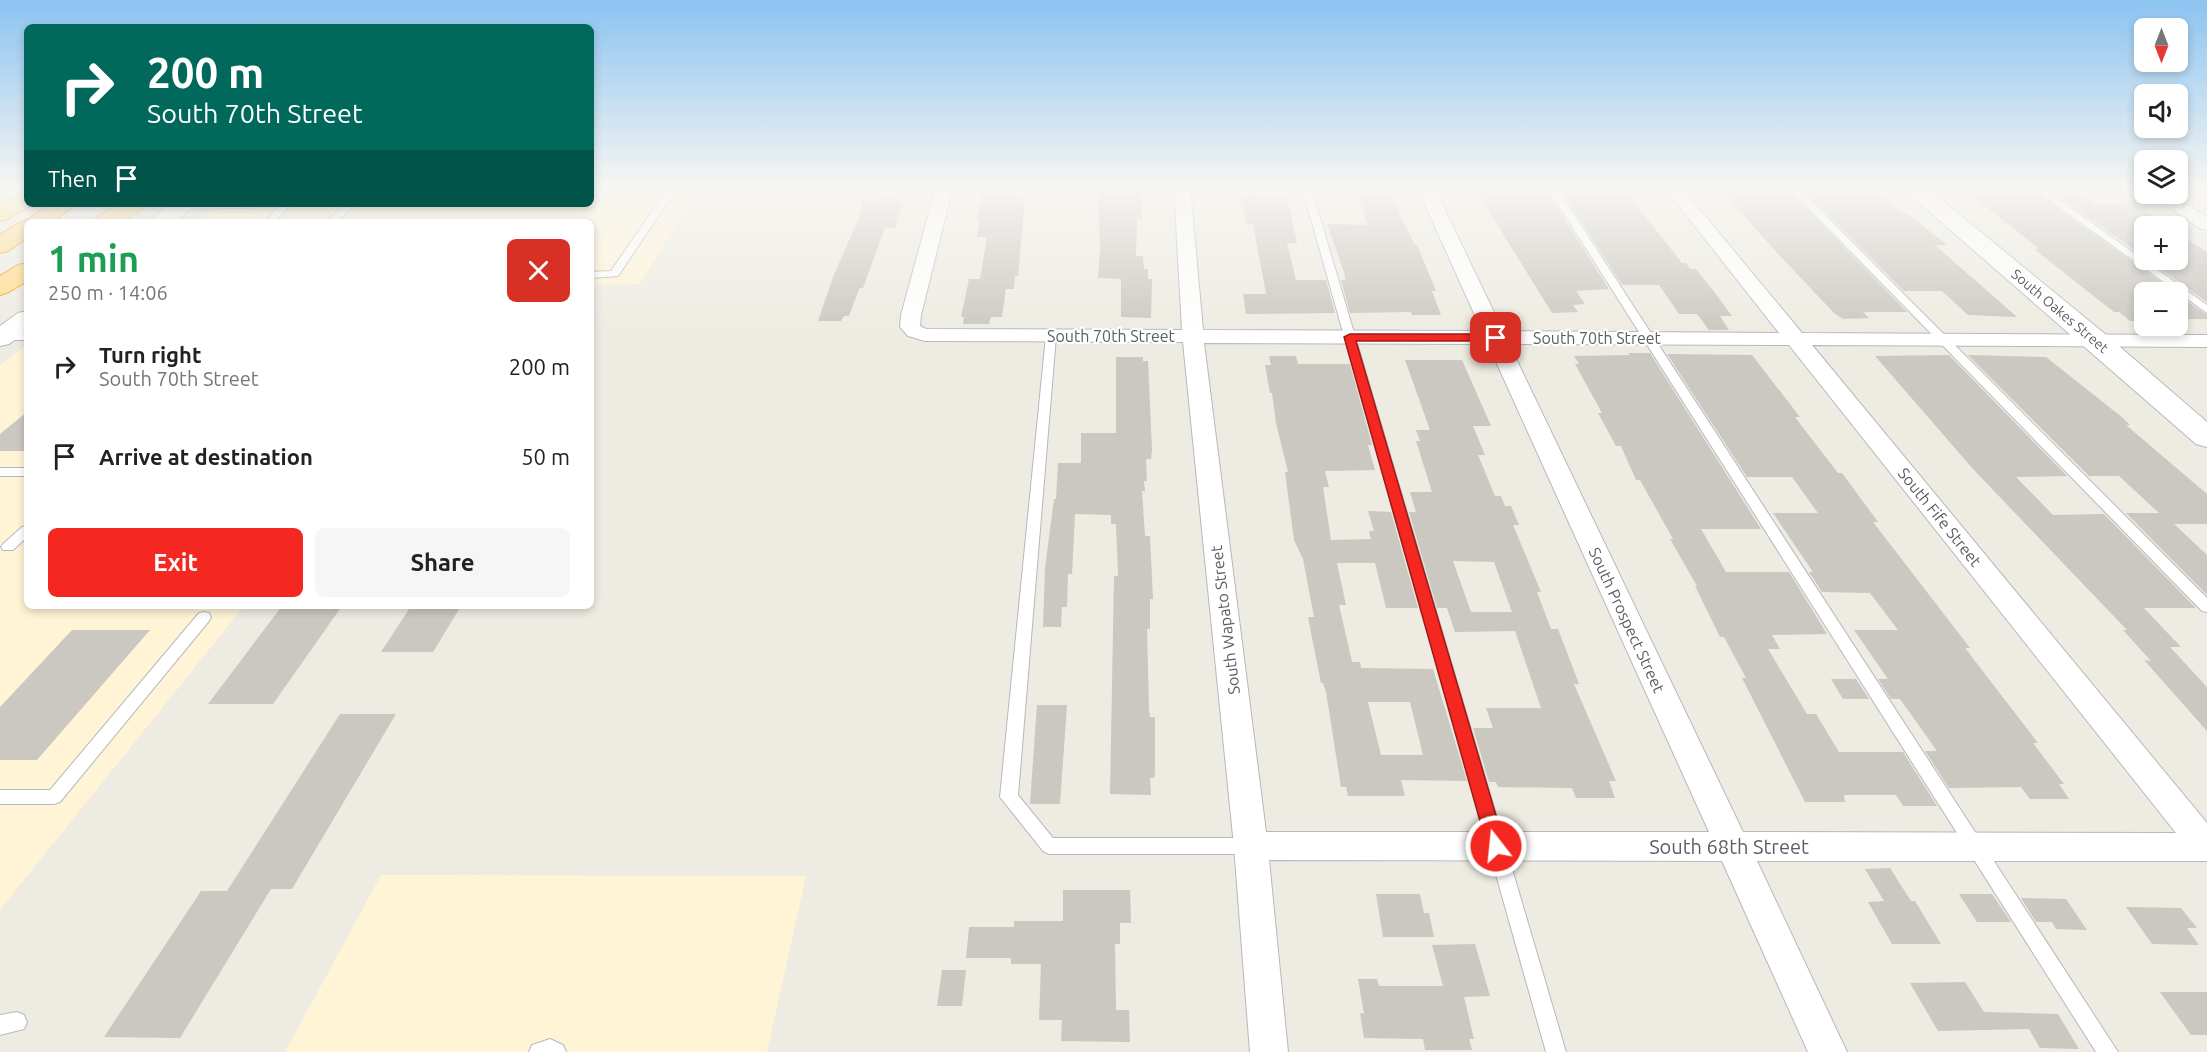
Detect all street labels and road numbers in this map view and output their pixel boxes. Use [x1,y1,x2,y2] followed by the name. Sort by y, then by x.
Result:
[2008,266,2112,356] street label: South Oakes Street
[1047,327,1176,345] street label: South 70th Street
[1533,329,1662,347] street label: South 70th Street
[1895,464,1986,570] street label: South Fife Street
[1207,544,1243,696] street label: South Wapato Street
[1585,545,1669,696] street label: South Prospect Street
[1649,835,1809,858] street label: South 68th Street

